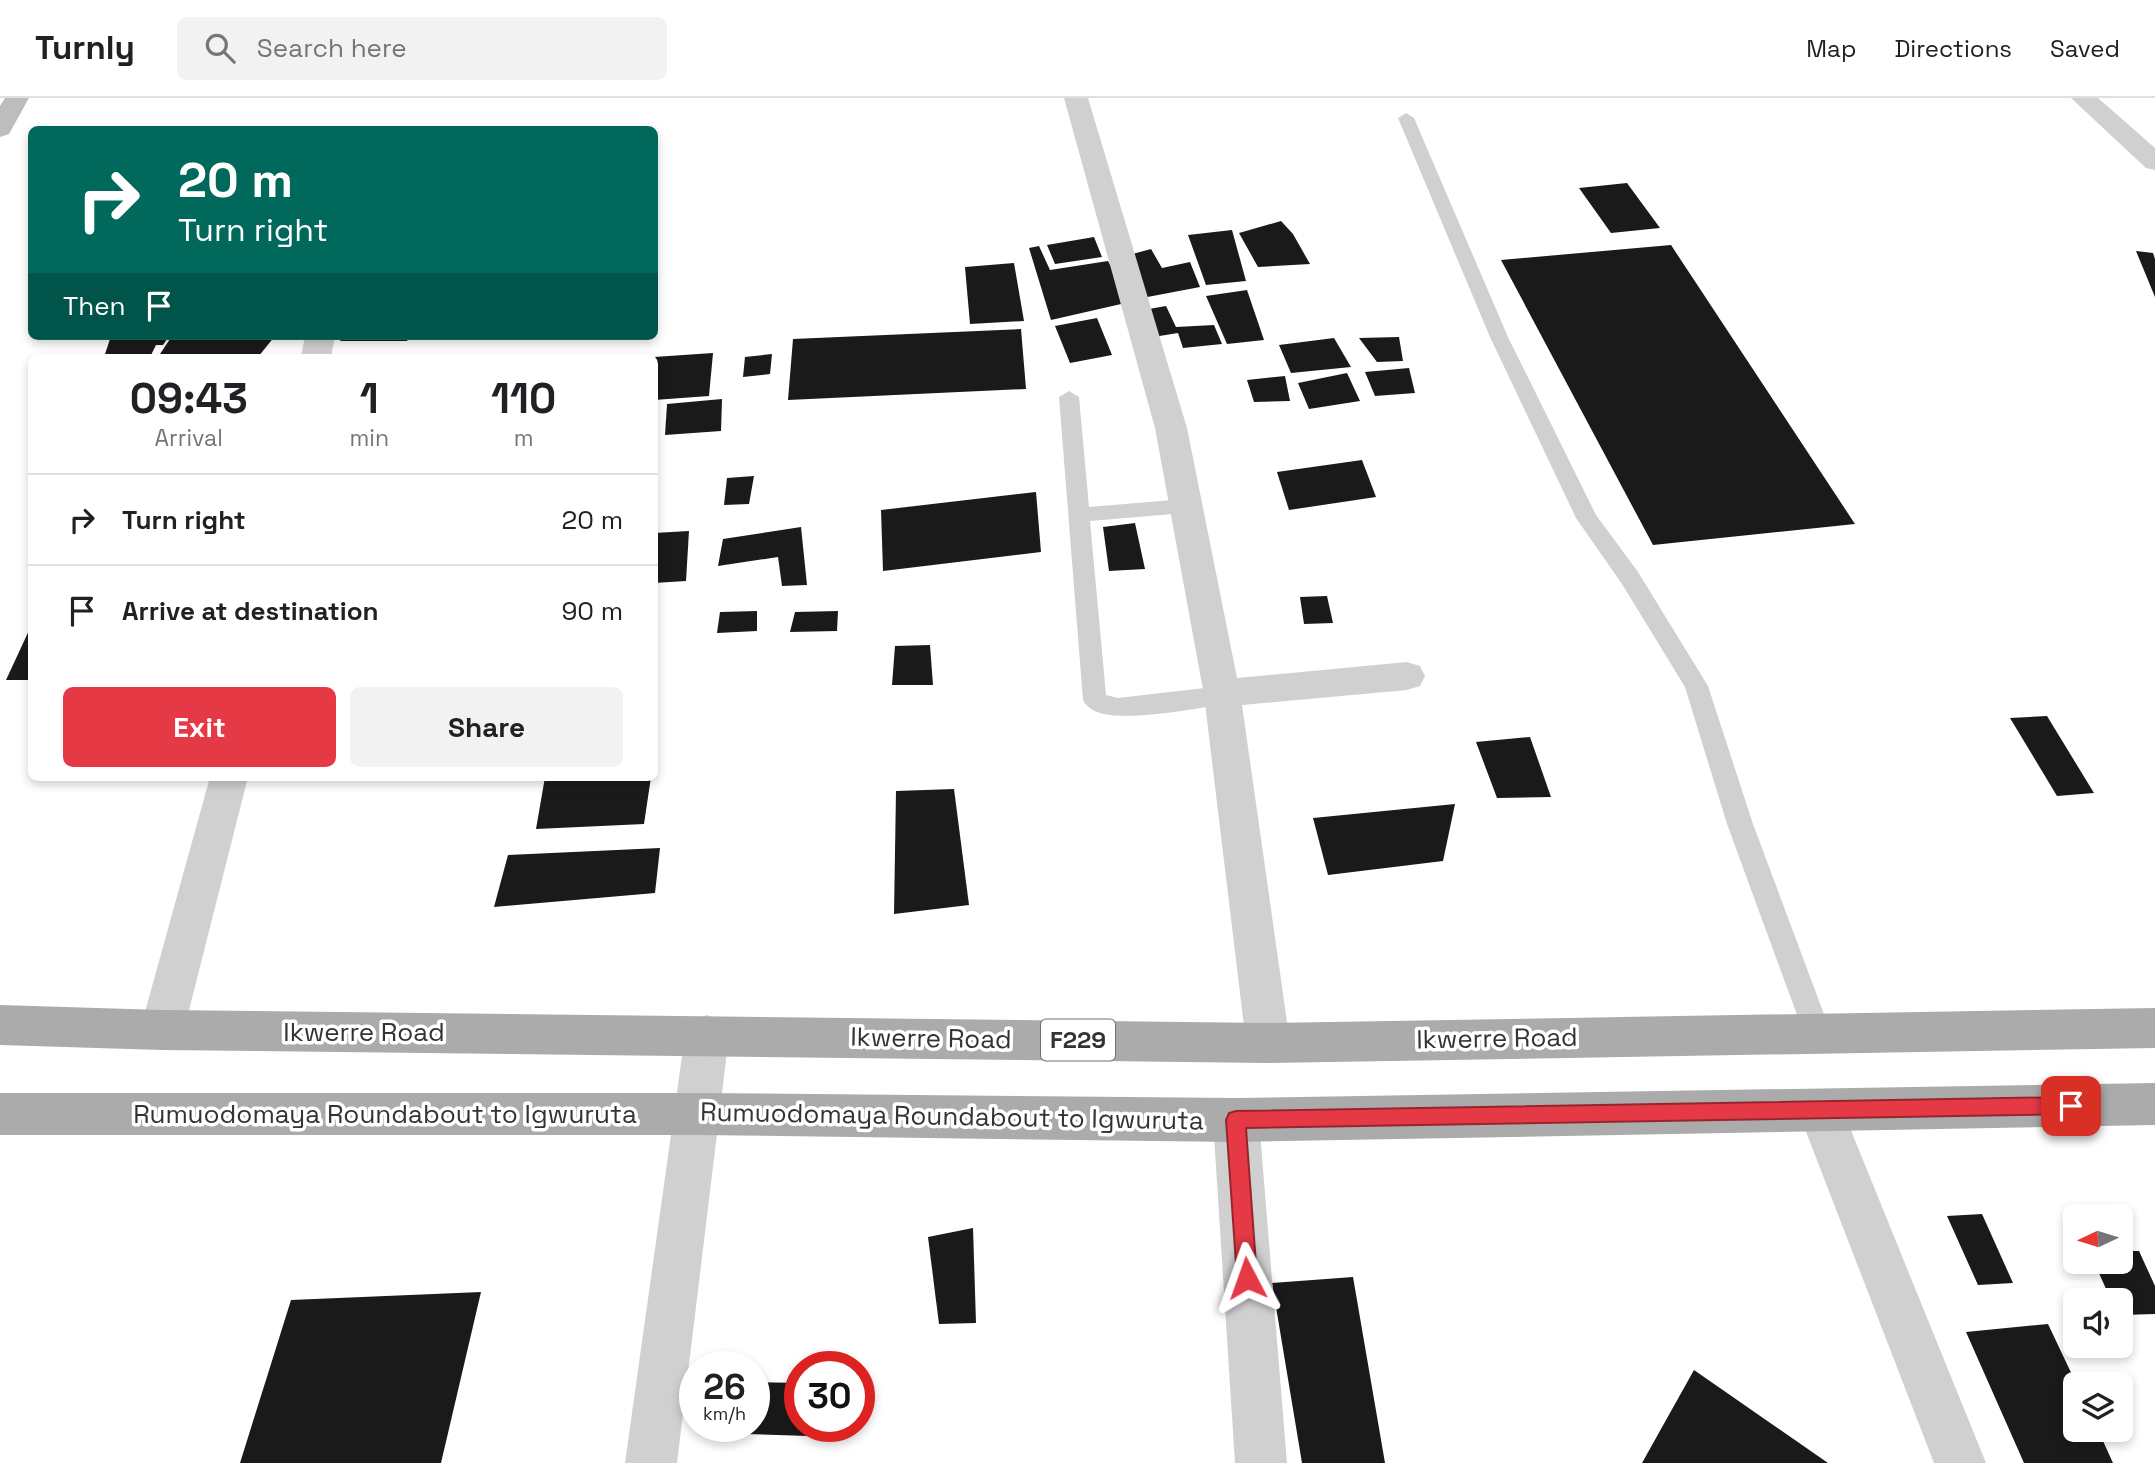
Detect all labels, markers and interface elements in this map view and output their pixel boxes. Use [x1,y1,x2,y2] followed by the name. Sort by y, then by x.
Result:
[177,17,667,80] search box
[35,27,135,69] text: Turnly
[201,29,239,67] icon: search
[257,31,407,65] text: Search here
[1806,33,1856,64] text: Map
[1894,33,2012,64] text: Directions
[2050,33,2120,64] text: Saved
[178,149,293,211] text: 20 m
[63,154,154,245] icon: right
[178,210,328,250] text: Turn right
[140,287,178,325] icon: arrive
[63,289,126,323] text: Then
[130,372,248,425] text: 09:43
[360,372,379,425] text: 1
[491,372,556,425] text: 110
[155,423,223,453] text: Arrival
[350,423,389,453] text: min
[514,423,533,453] text: m
[63,501,101,539] icon: right
[122,503,246,537] text: Turn right
[562,503,623,537] text: 20 m
[63,592,101,630] icon: arrive
[122,594,379,628] text: Arrive at destination
[561,594,623,628] text: 90 m
[63,687,336,767] button: Exit
[350,687,623,767] button: Share
[283,1015,445,1049] street label: Ikwerre Road
[850,1020,1012,1056] street label: Ikwerre Road
[1041,1020,1115,1060] road number: F229
[1416,1020,1578,1056] street label: Ikwerre Road
[2041,1076,2101,1136] pin
[2052,1087,2090,1125] icon: arrive
[700,1095,1204,1137] street label: Rumuodomaya Roundabout to Igwuruta
[133,1097,637,1131] street label: Rumuodomaya Roundabout to Igwuruta
[2063,1204,2133,1274] north arrow
[2063,1204,2133,1442] map controls
[1210,1241,1284,1315] position arrow
[2063,1288,2133,1358] button: sound
[784,1351,875,1442] speed limit sign: 30
[703,1365,746,1409] text: 26
[2063,1372,2133,1442] button: layers
[703,1402,746,1425] text: km/h

